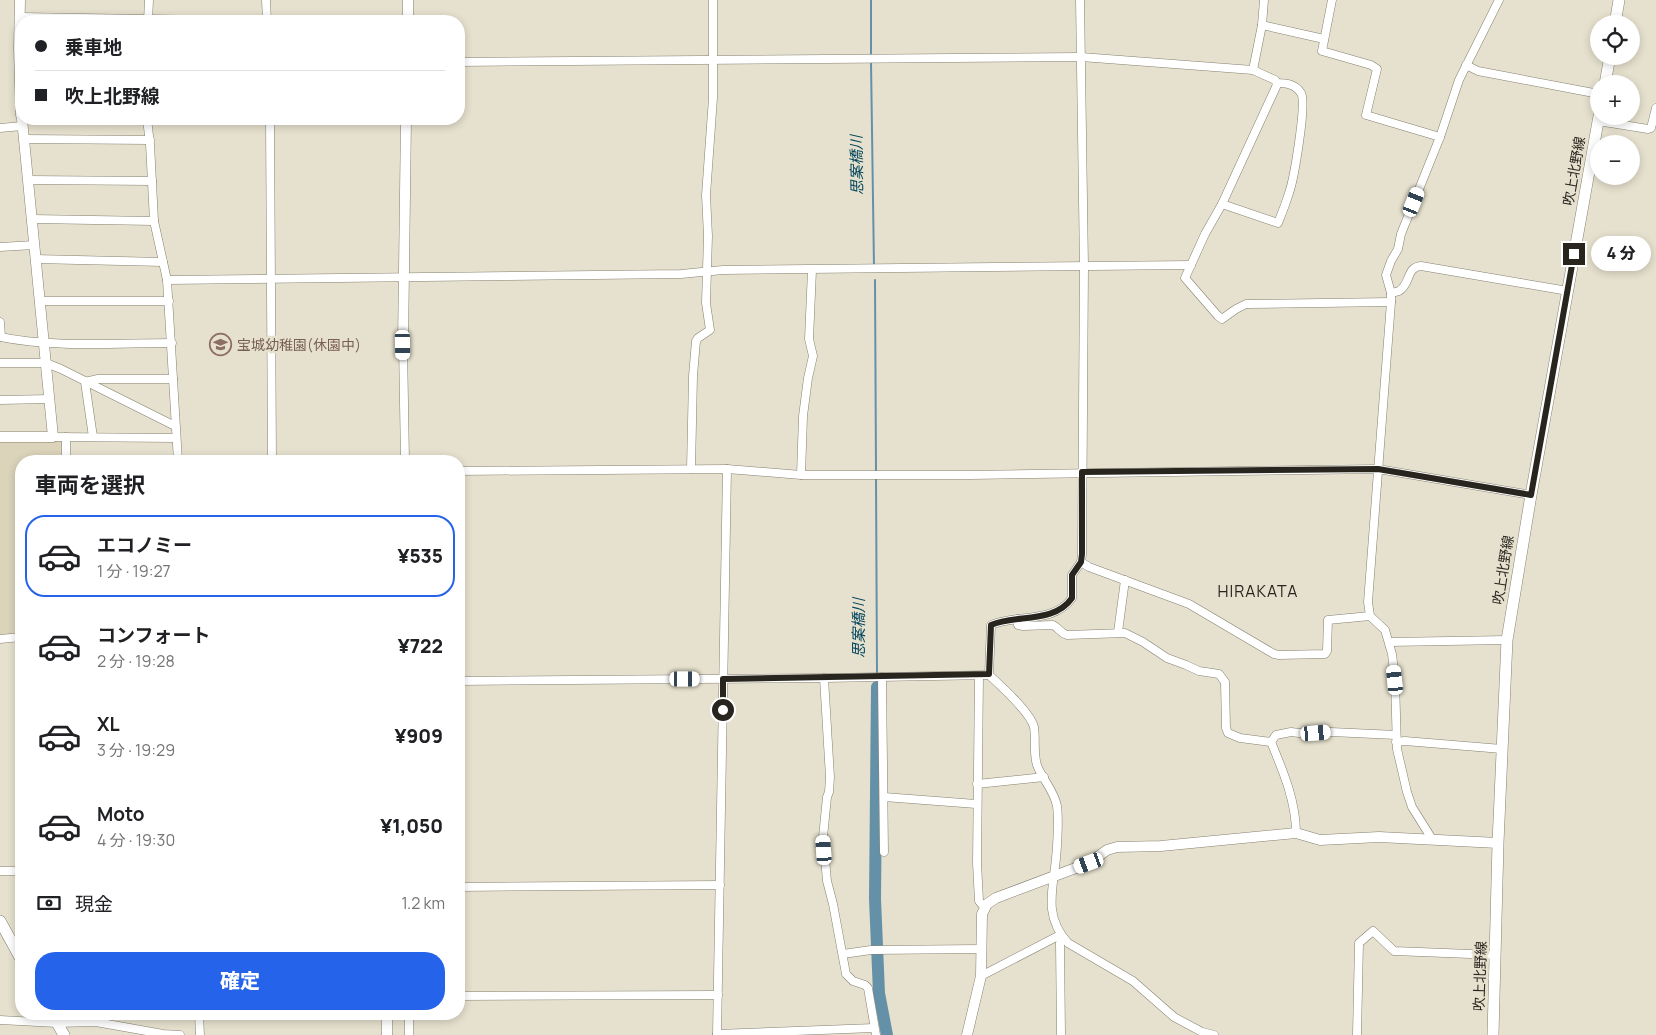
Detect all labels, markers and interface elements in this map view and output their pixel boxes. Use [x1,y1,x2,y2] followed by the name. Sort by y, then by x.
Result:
[1590,15,1640,185] map controls
[1590,15,1640,65] button: locate
[65,34,122,60] text: 乗車地
[1590,75,1640,125] button: +
[65,83,160,109] text: 吹上北野線
[845,133,868,195] water label: 思案橋川
[1558,135,1589,207] street label: 吹上北野線
[1590,135,1640,185] button: −
[1401,185,1426,219] car
[1592,236,1652,272] callout: 4 分
[1606,242,1636,264] text: 4 分
[1563,243,1585,265] route end
[395,330,410,360] car
[209,333,233,357] school or university icon: 宝城幼稚園(休園中)
[237,335,361,354] place label: 宝城幼稚園(休園中)
[35,470,145,500] text: 車両を選択
[97,532,192,558] text: エコノミー
[37,534,82,579] icon: car
[1488,534,1517,606] street label: 吹上北野線
[397,543,443,569] text: ¥535
[97,560,171,582] text: 1 分 · 19:27
[1218,580,1298,602] district label: HIRAKATA
[848,596,869,658] water label: 思案橋川
[97,622,210,648] text: コンフォート
[37,624,82,669] icon: car
[398,633,443,659] text: ¥722
[97,650,175,672] text: 2 分 · 19:28
[1385,664,1404,696] car
[670,672,700,687] car
[712,699,734,721] route start
[97,711,120,737] text: XL
[37,714,82,759] icon: car
[395,723,443,749] text: ¥909
[1300,724,1331,742] car
[97,739,175,761] text: 3 分 · 19:29
[97,801,144,827] text: Moto
[37,804,82,849] icon: car
[380,813,443,839] text: ¥1,050
[97,829,175,851] text: 4 分 · 19:30
[815,835,832,865] car
[1072,851,1105,875] car
[35,889,63,917] icon: cash
[75,891,113,917] text: 現金
[402,892,445,914] text: 1.2 km
[1469,941,1490,1011] street label: 吹上北野線
[35,952,445,1010] button: 確定

